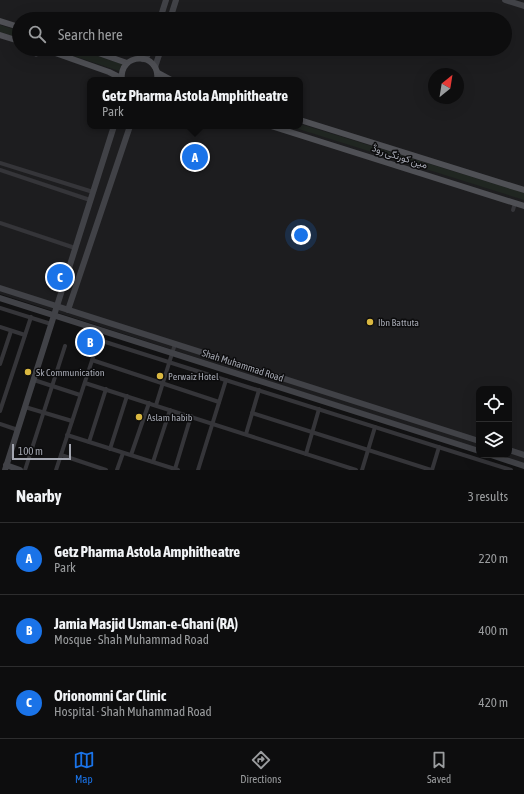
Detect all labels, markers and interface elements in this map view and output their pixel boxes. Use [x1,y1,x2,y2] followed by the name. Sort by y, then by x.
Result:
[12,12,512,56] search box
[26,23,48,45] icon: search
[58,26,123,43] text: Search here
[428,68,464,104] north arrow
[87,77,303,129] popup
[102,87,288,104] text: Getz Pharma Astola Amphitheatre
[102,104,124,119] text: Park
[182,142,208,172] pin: A
[370,142,429,172] street label: مین کورنگی روڈ
[291,225,311,245] your location
[47,262,73,292] pin: C
[365,317,375,327] marker: Ibn Battuta
[378,317,419,328] place label: Ibn Battuta
[77,327,103,357] pin: B
[201,347,285,384] street label: Shah Muhammad Road
[23,367,33,377] marker: Sk Communication
[36,367,105,378] place label: Sk Communication
[155,371,165,381] marker: Perwaiz Hotel
[168,371,219,382] place label: Perwaiz Hotel
[476,386,512,458] map controls
[476,386,512,422] button: locate
[134,412,144,422] marker: Aslam habib
[147,412,193,423] place label: Aslam habib
[476,422,512,458] button: layers
[12,442,71,461] scale bar
[18,445,43,457] text: 100 m
[16,486,62,506] text: Nearby
[468,489,508,504] text: 3 results
[54,543,240,560] text: Getz Pharma Astola Amphitheatre
[26,551,32,566] text: A
[479,551,508,566] text: 220 m
[54,560,76,575] text: Park
[54,615,238,632] text: Jamia Masjid Usman-e-Ghani (RA)
[26,623,32,638] text: B
[479,623,508,638] text: 400 m
[54,632,209,647] text: Mosque · Shah Muhammad Road
[54,687,166,704] text: Orionomni Car Clinic
[26,695,32,710] text: C
[479,695,508,710] text: 420 m
[54,704,212,719] text: Hospital · Shah Muhammad Road
[73,749,95,785] tab: Map
[240,749,281,785] tab: Directions
[427,749,451,785] tab: Saved

